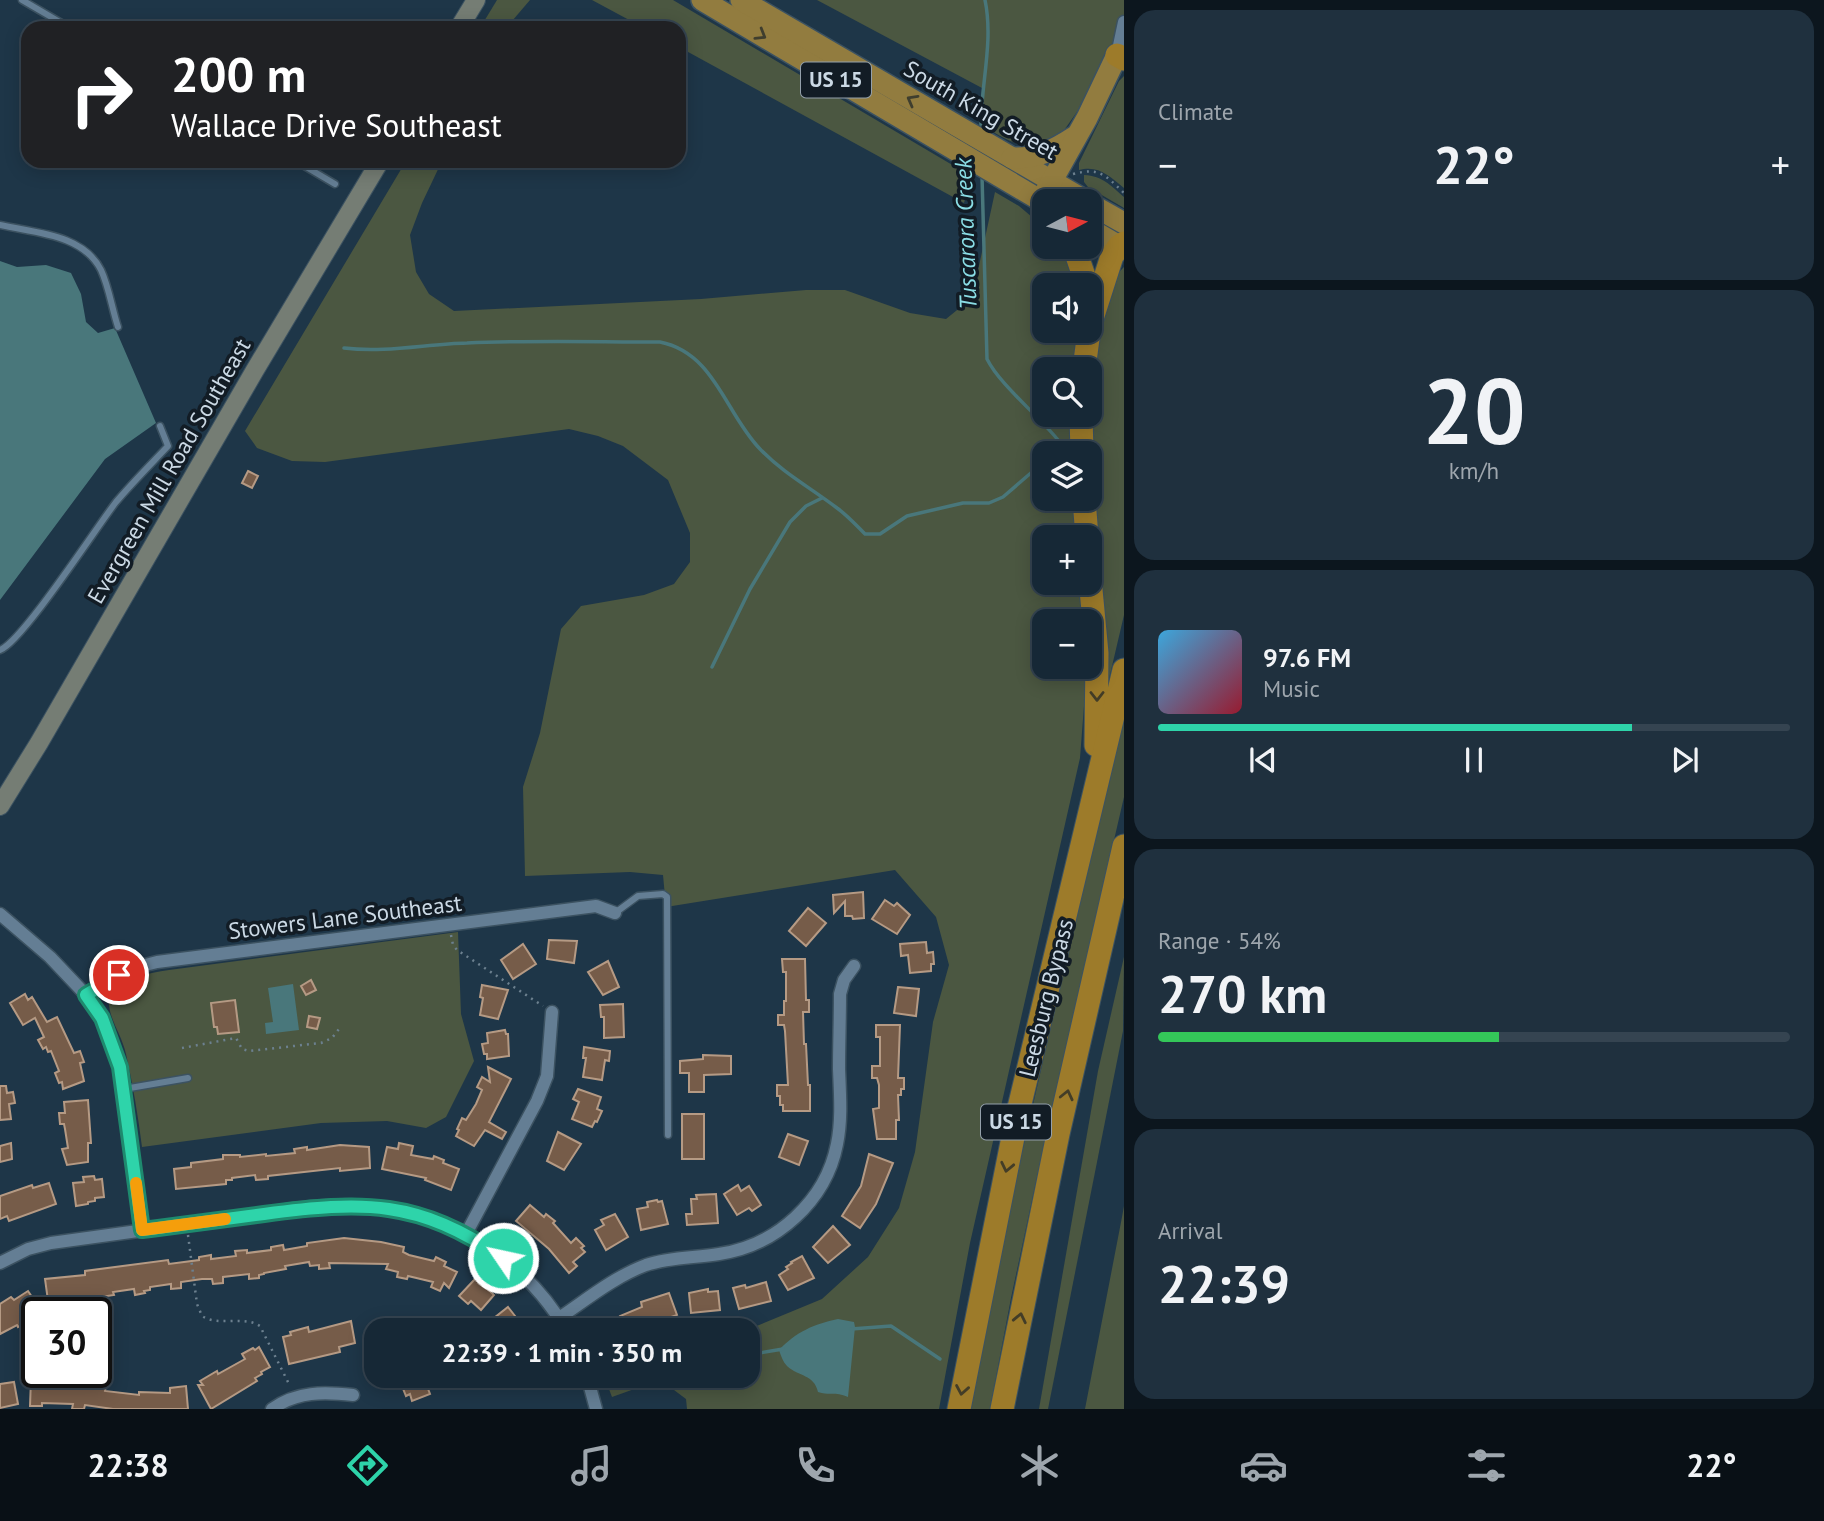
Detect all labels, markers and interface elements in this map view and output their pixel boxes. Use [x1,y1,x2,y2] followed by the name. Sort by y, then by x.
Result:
[754,27,767,40] one-way arrow
[171,42,306,106] text: 200 m
[56,49,147,140] icon: right
[899,54,1064,166] street label: South King Street
[801,62,871,98] road number: US 15
[907,95,919,108] one-way arrow
[1158,97,1233,126] text: Climate
[171,104,502,146] text: Wallace Drive Southeast
[1433,131,1515,198] text: 22°
[1158,140,1177,189] text: −
[1771,140,1790,189] text: +
[947,156,984,310] water label: Tuscarora Creek
[1032,189,1102,259] north arrow
[1032,189,1102,679] map controls
[1032,273,1102,343] button: sound
[81,333,257,608] street label: Evergreen Mill Road Southeast
[1422,351,1526,469] text: 20
[1032,357,1102,427] button: search
[1032,441,1102,511] button: layers
[1449,456,1499,485] text: km/h
[1032,525,1102,595] button: +
[1032,609,1102,679] button: −
[1263,641,1351,674] text: 97.6 FM
[1263,674,1320,703] text: Music
[1089,691,1105,702] one-way arrow
[1244,741,1282,779] icon: previous
[1455,741,1493,779] icon: pause
[1666,741,1704,779] icon: next
[227,888,464,945] street label: Stowers Lane Southeast
[1012,916,1079,1080] street label: Leesburg Bypass
[1158,926,1281,955] text: Range · 54%
[89,945,149,1005] pin
[100,956,138,994] icon: arrive
[1158,960,1327,1027] text: 270 km
[1059,1089,1073,1101] one-way arrow
[981,1104,1051,1140] road number: US 15
[1001,1161,1016,1173] one-way arrow
[1158,1216,1222,1245] text: Arrival
[466,1221,540,1295] position arrow
[1158,1250,1290,1317] text: 22:39
[21,1297,112,1388] speed limit sign: 30
[1012,1312,1027,1324] one-way arrow
[442,1336,682,1369] text: 22:39 · 1 min · 350 m
[955,1384,970,1396] one-way arrow
[343,1441,392,1490] icon: directions
[567,1441,616,1490] icon: music
[791,1441,840,1490] icon: phone
[1015,1441,1064,1490] icon: climate
[1239,1441,1288,1490] icon: car
[1462,1441,1511,1490] icon: filters
[87,1444,169,1486] text: 22:38
[1686,1444,1737,1486] text: 22°

